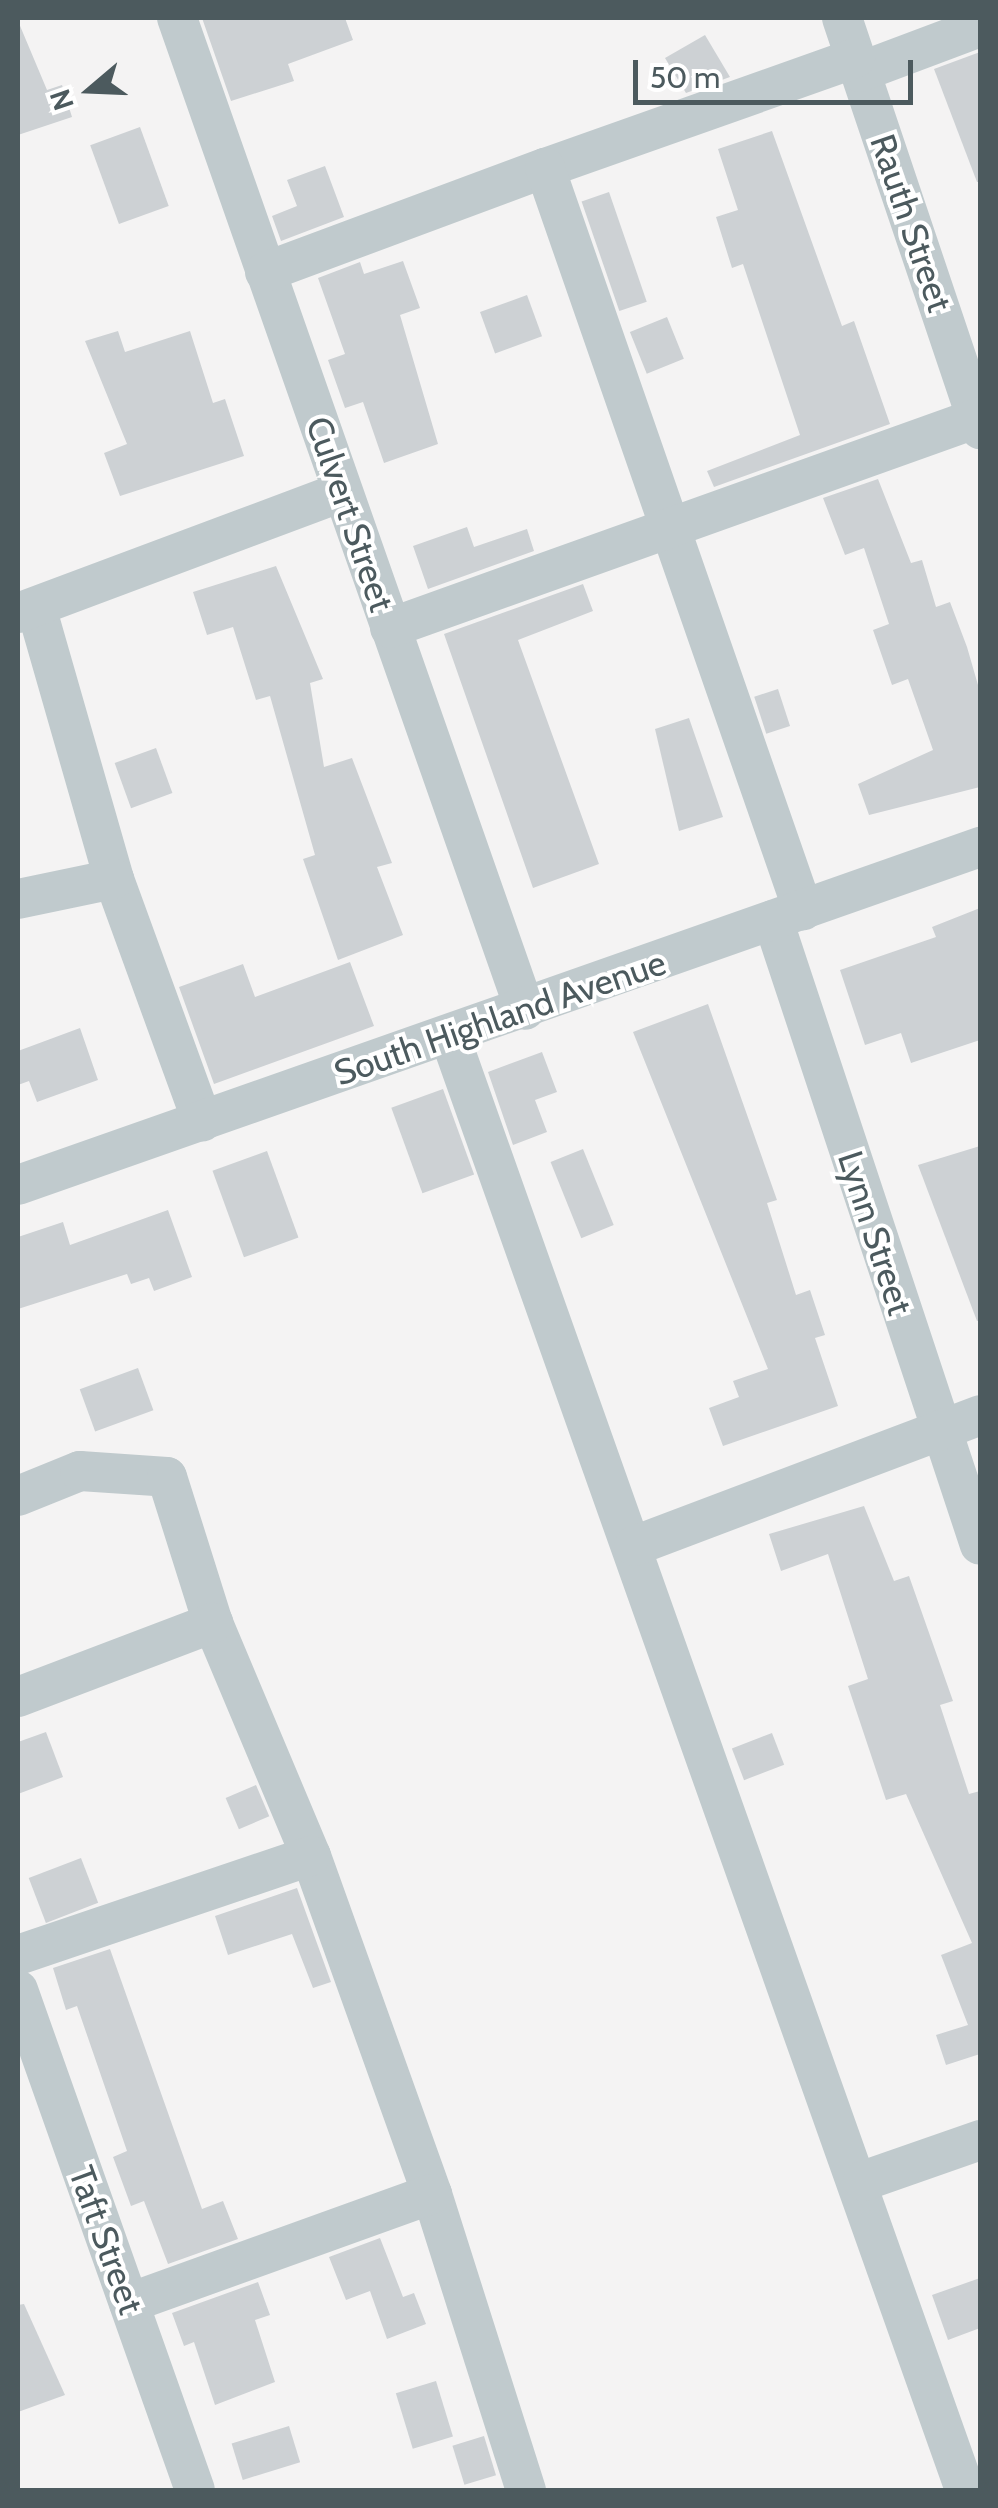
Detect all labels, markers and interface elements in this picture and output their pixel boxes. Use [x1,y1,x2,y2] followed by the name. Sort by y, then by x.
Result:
[40,40,140,140] north arrow
[638,40,918,102] scale bar
[650,59,720,96] text: 50 m
[42,85,81,115] text: N
[861,129,961,317] street label: Rauth Street
[297,411,403,617] street label: Culvert Street
[329,942,671,1094] street label: South Highland Avenue
[829,1146,921,1320] street label: Lynn Street
[60,2160,152,2320] street label: Taft Street

